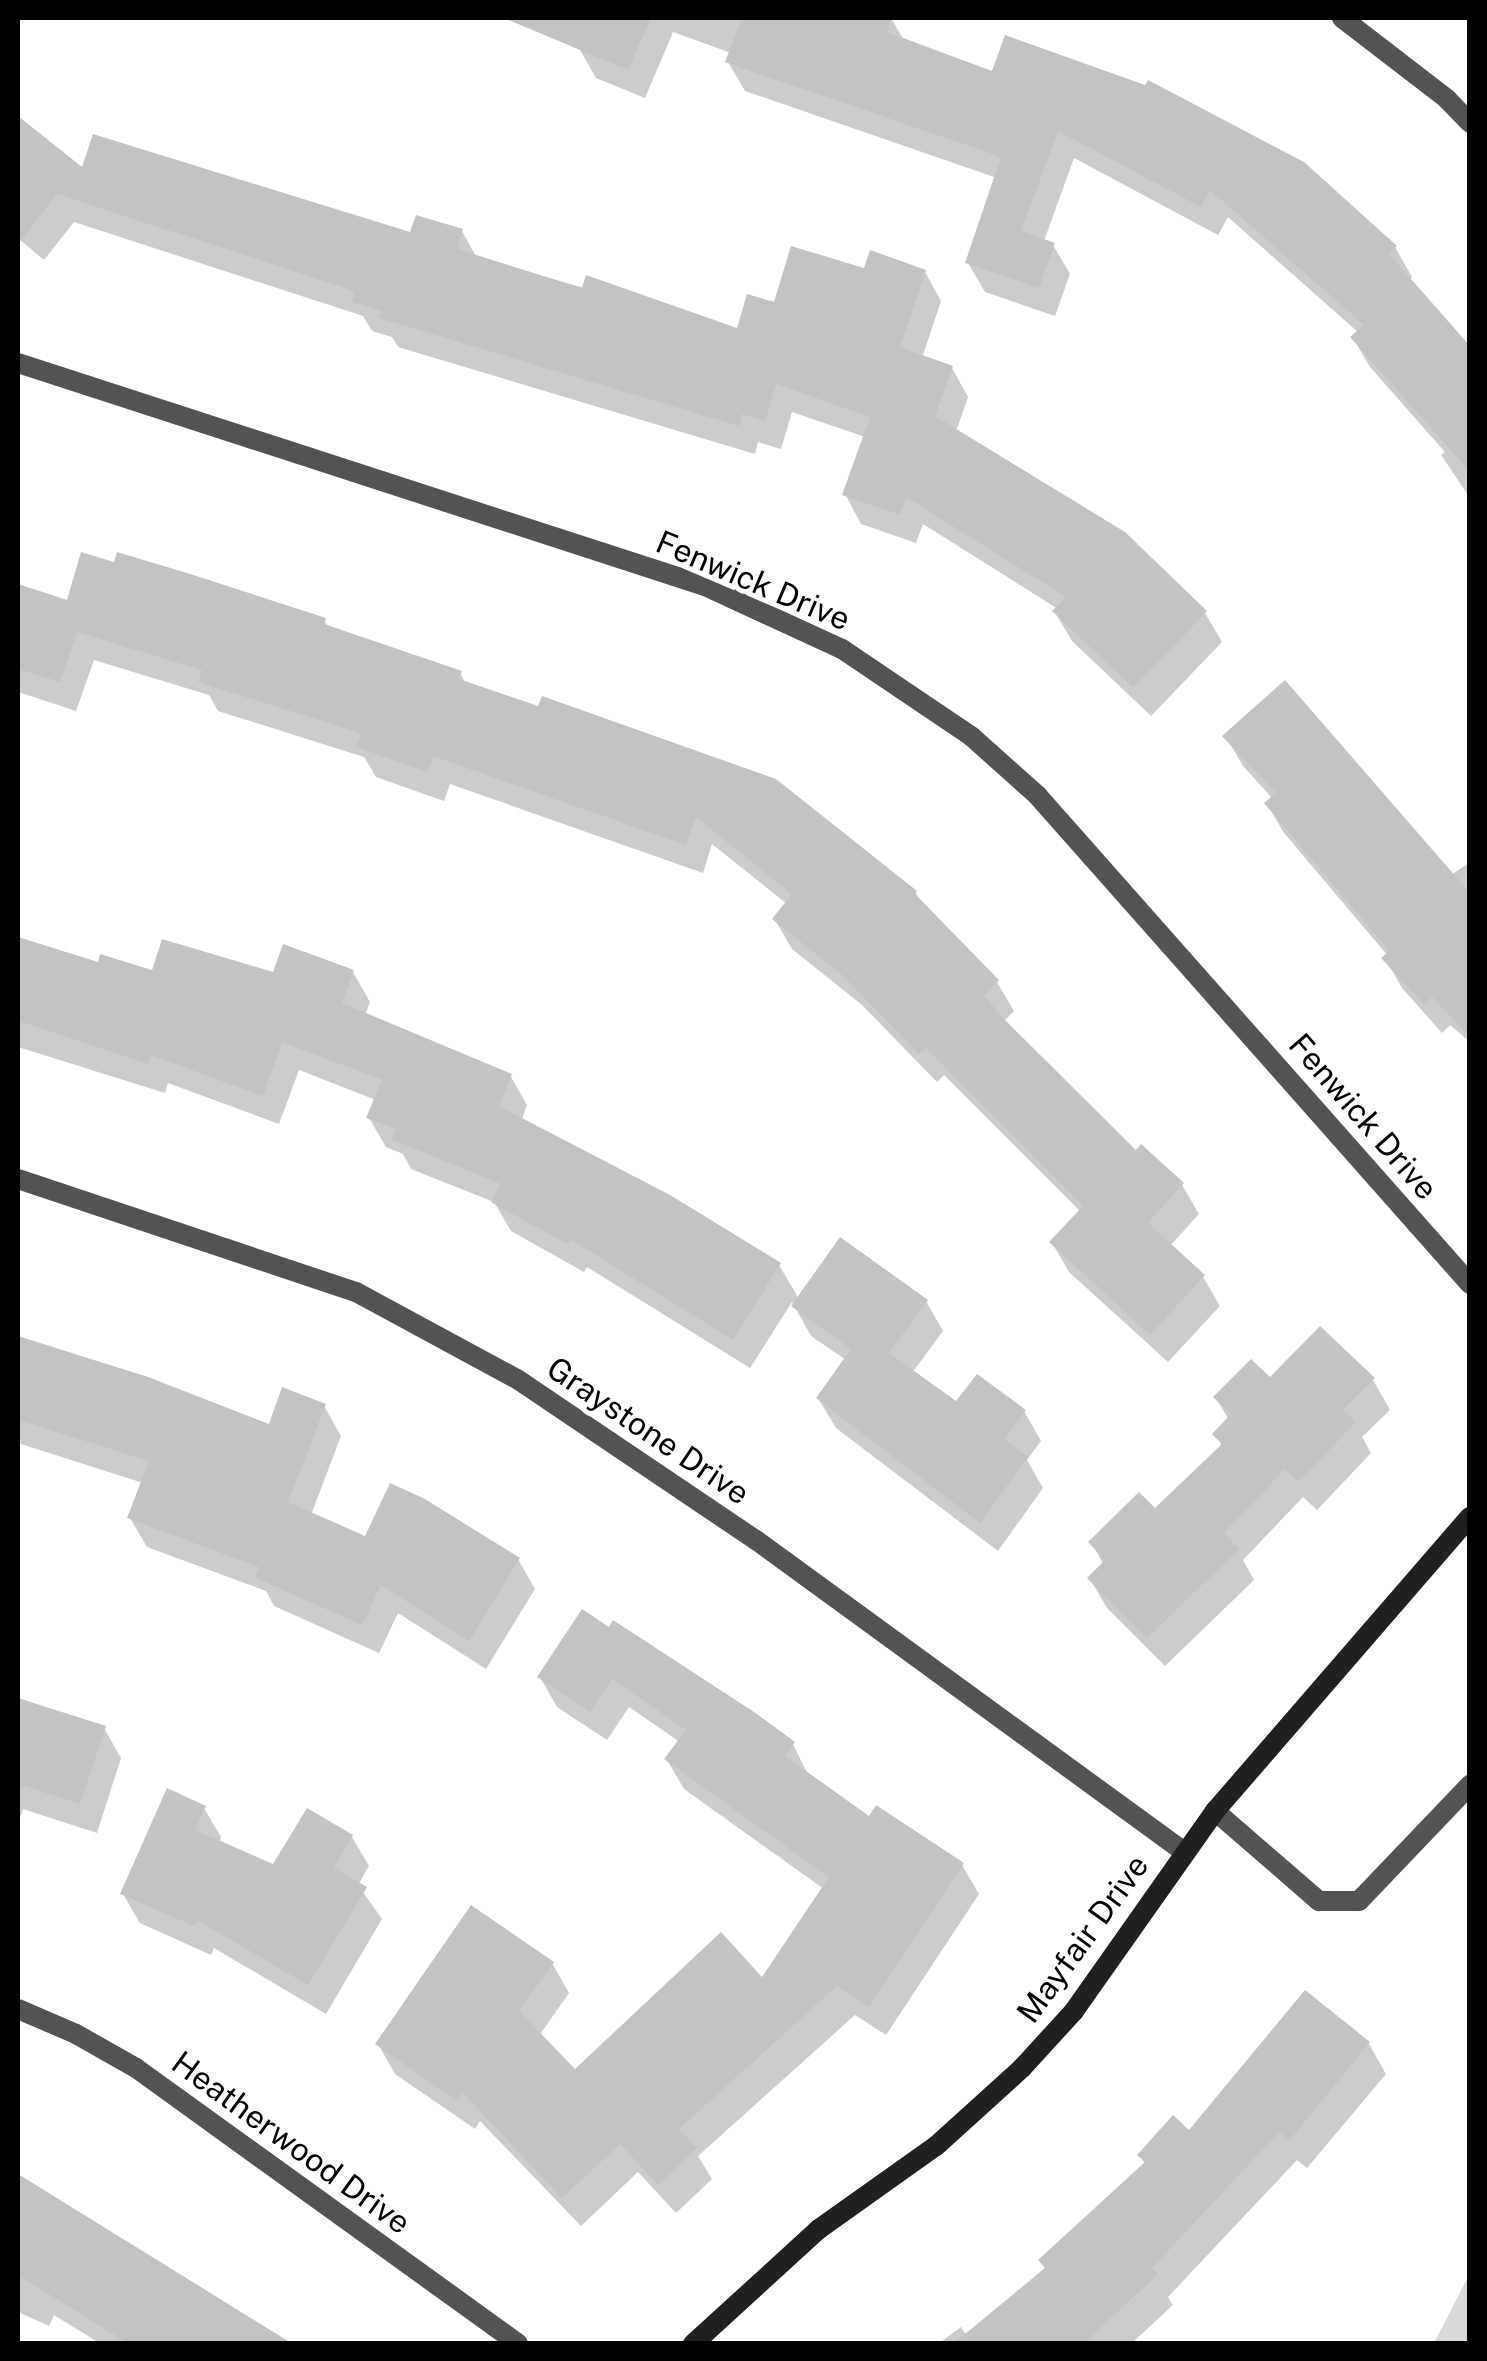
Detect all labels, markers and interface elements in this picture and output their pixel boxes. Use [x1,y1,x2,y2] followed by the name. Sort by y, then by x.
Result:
[650,523,856,639] street label: Fenwick Drive
[1281,1026,1445,1208] street label: Fenwick Drive
[539,1349,757,1513] street label: Graystone Drive
[1009,1848,1157,2030] street label: Mayfair Drive
[164,2044,418,2242] street label: Heatherwood Drive

